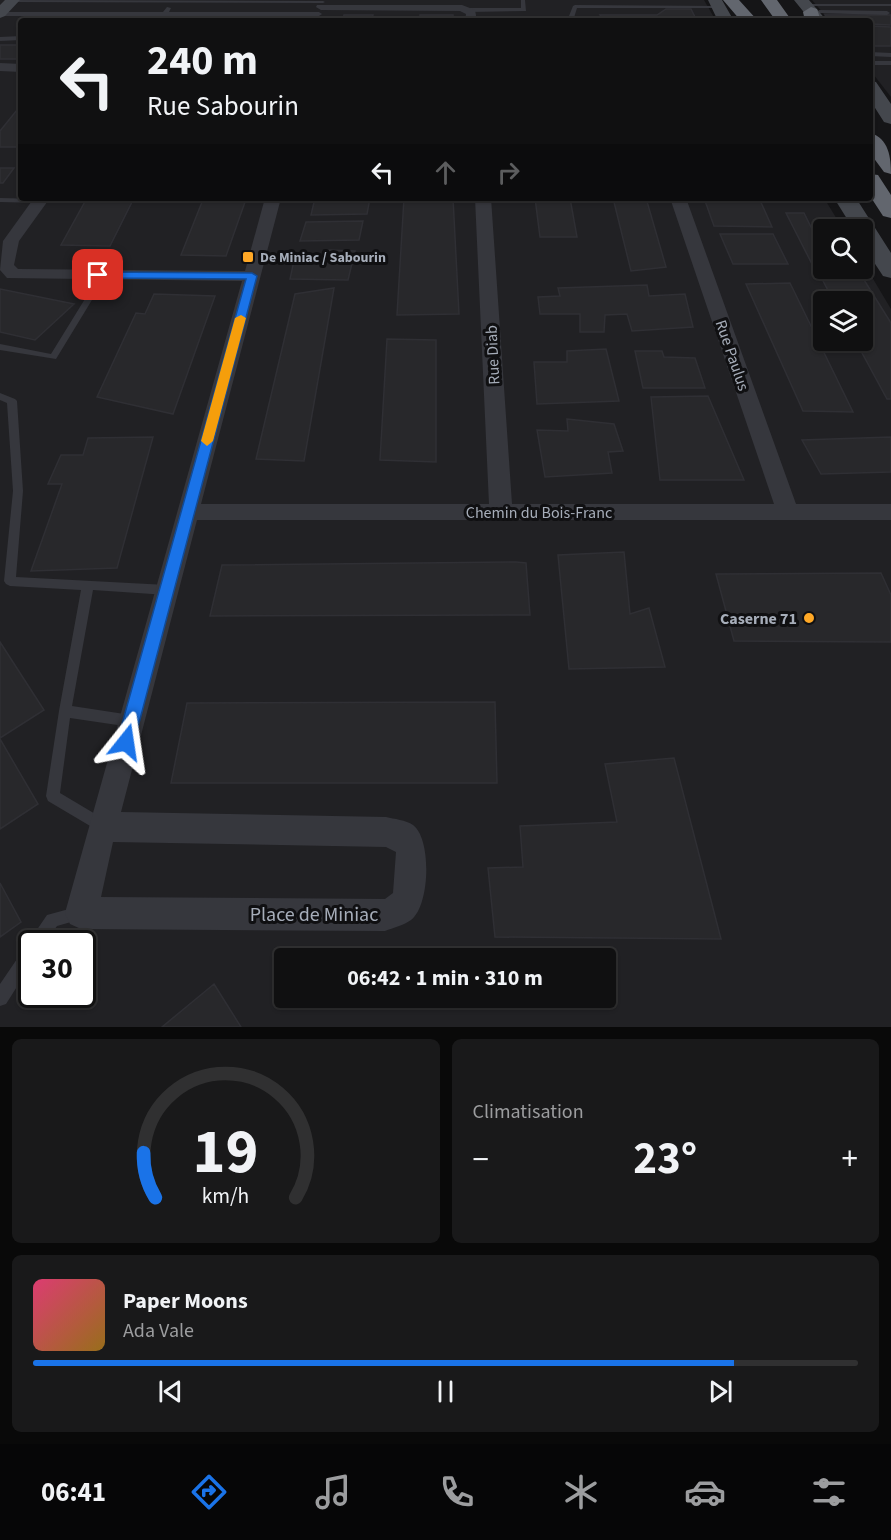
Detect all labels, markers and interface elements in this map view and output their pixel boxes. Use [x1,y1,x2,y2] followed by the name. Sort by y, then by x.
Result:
[147,31,258,91] text: 240 m
[48,42,126,120] icon: left
[147,87,299,126] text: Rue Sabourin
[366,156,399,189] icon: left
[429,156,462,189] icon: ahead
[492,156,525,189] icon: right
[813,219,873,351] map controls
[813,219,873,279] button: search
[260,248,386,268] place label: De Miniac / Sabourin
[72,249,123,300] pin
[241,250,255,264] marker: De Miniac / Sabourin
[81,258,114,291] icon: arrive
[813,291,873,351] button: layers
[710,317,755,394] street label: Rue Paulus
[480,324,506,385] street label: Rue Diab
[466,502,612,524] street label: Chemin du Bois-Franc
[720,608,797,630] place label: Caserne 71
[802,611,816,625] marker: Caserne 71
[94,710,158,774] position arrow
[250,901,378,929] street label: Place de Miniac
[18,930,96,1008] speed limit sign: 30
[347,962,543,994] text: 06:42 · 1 min · 310 m
[473,1098,584,1126] text: Climatisation
[193,1108,259,1197] text: 19
[633,1127,697,1191] text: 23°
[473,1136,489,1183] text: −
[842,1136,858,1183] text: +
[202,1181,250,1212] text: km/h
[123,1285,248,1317] text: Paper Moons
[123,1317,194,1345] text: Ada Vale
[154,1375,187,1408] icon: previous
[429,1375,462,1408] icon: pause
[704,1375,737,1408] icon: next
[188,1471,230,1513] icon: directions
[312,1471,354,1513] icon: music
[436,1471,478,1513] icon: phone
[560,1471,602,1513] icon: climate
[684,1471,726,1513] icon: car
[808,1471,850,1513] icon: filters
[41,1473,106,1512] text: 06:41

